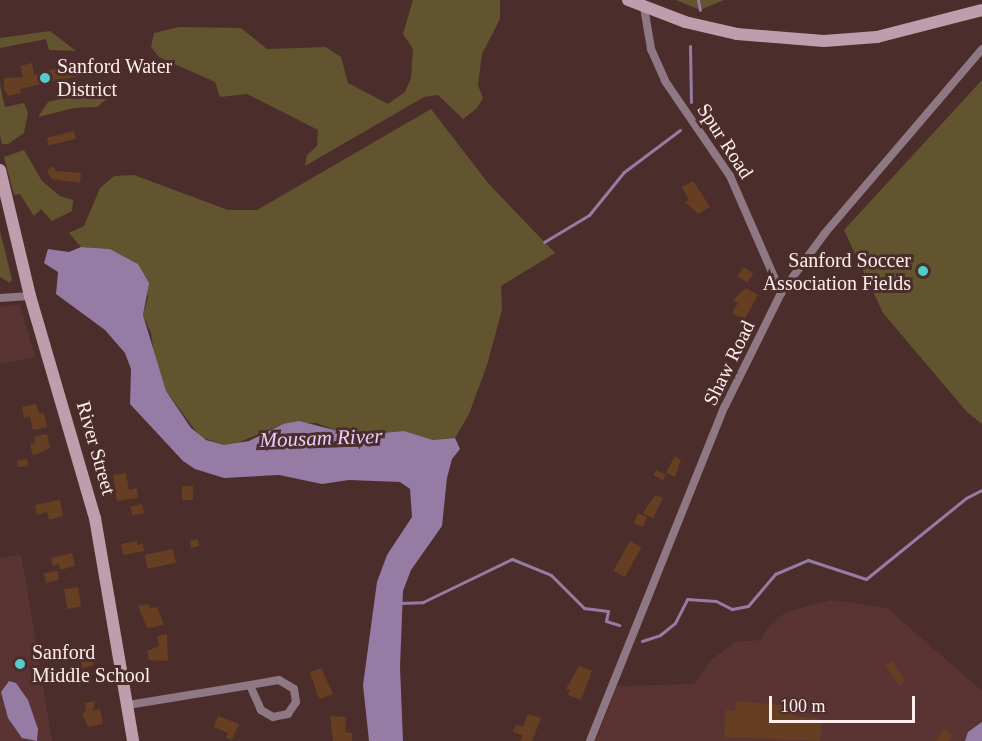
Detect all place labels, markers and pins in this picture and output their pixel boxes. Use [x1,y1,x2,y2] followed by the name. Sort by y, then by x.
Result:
[57,54,173,101] place label: Sanford Water District
[38,71,52,85] marker: Sanford Water District
[763,248,911,295] place label: Sanford Soccer Association Fields
[916,264,930,278] marker: Sanford Soccer Association Fields
[32,640,150,687] place label: Sanford Middle School
[13,657,27,671] marker: Sanford Middle School

